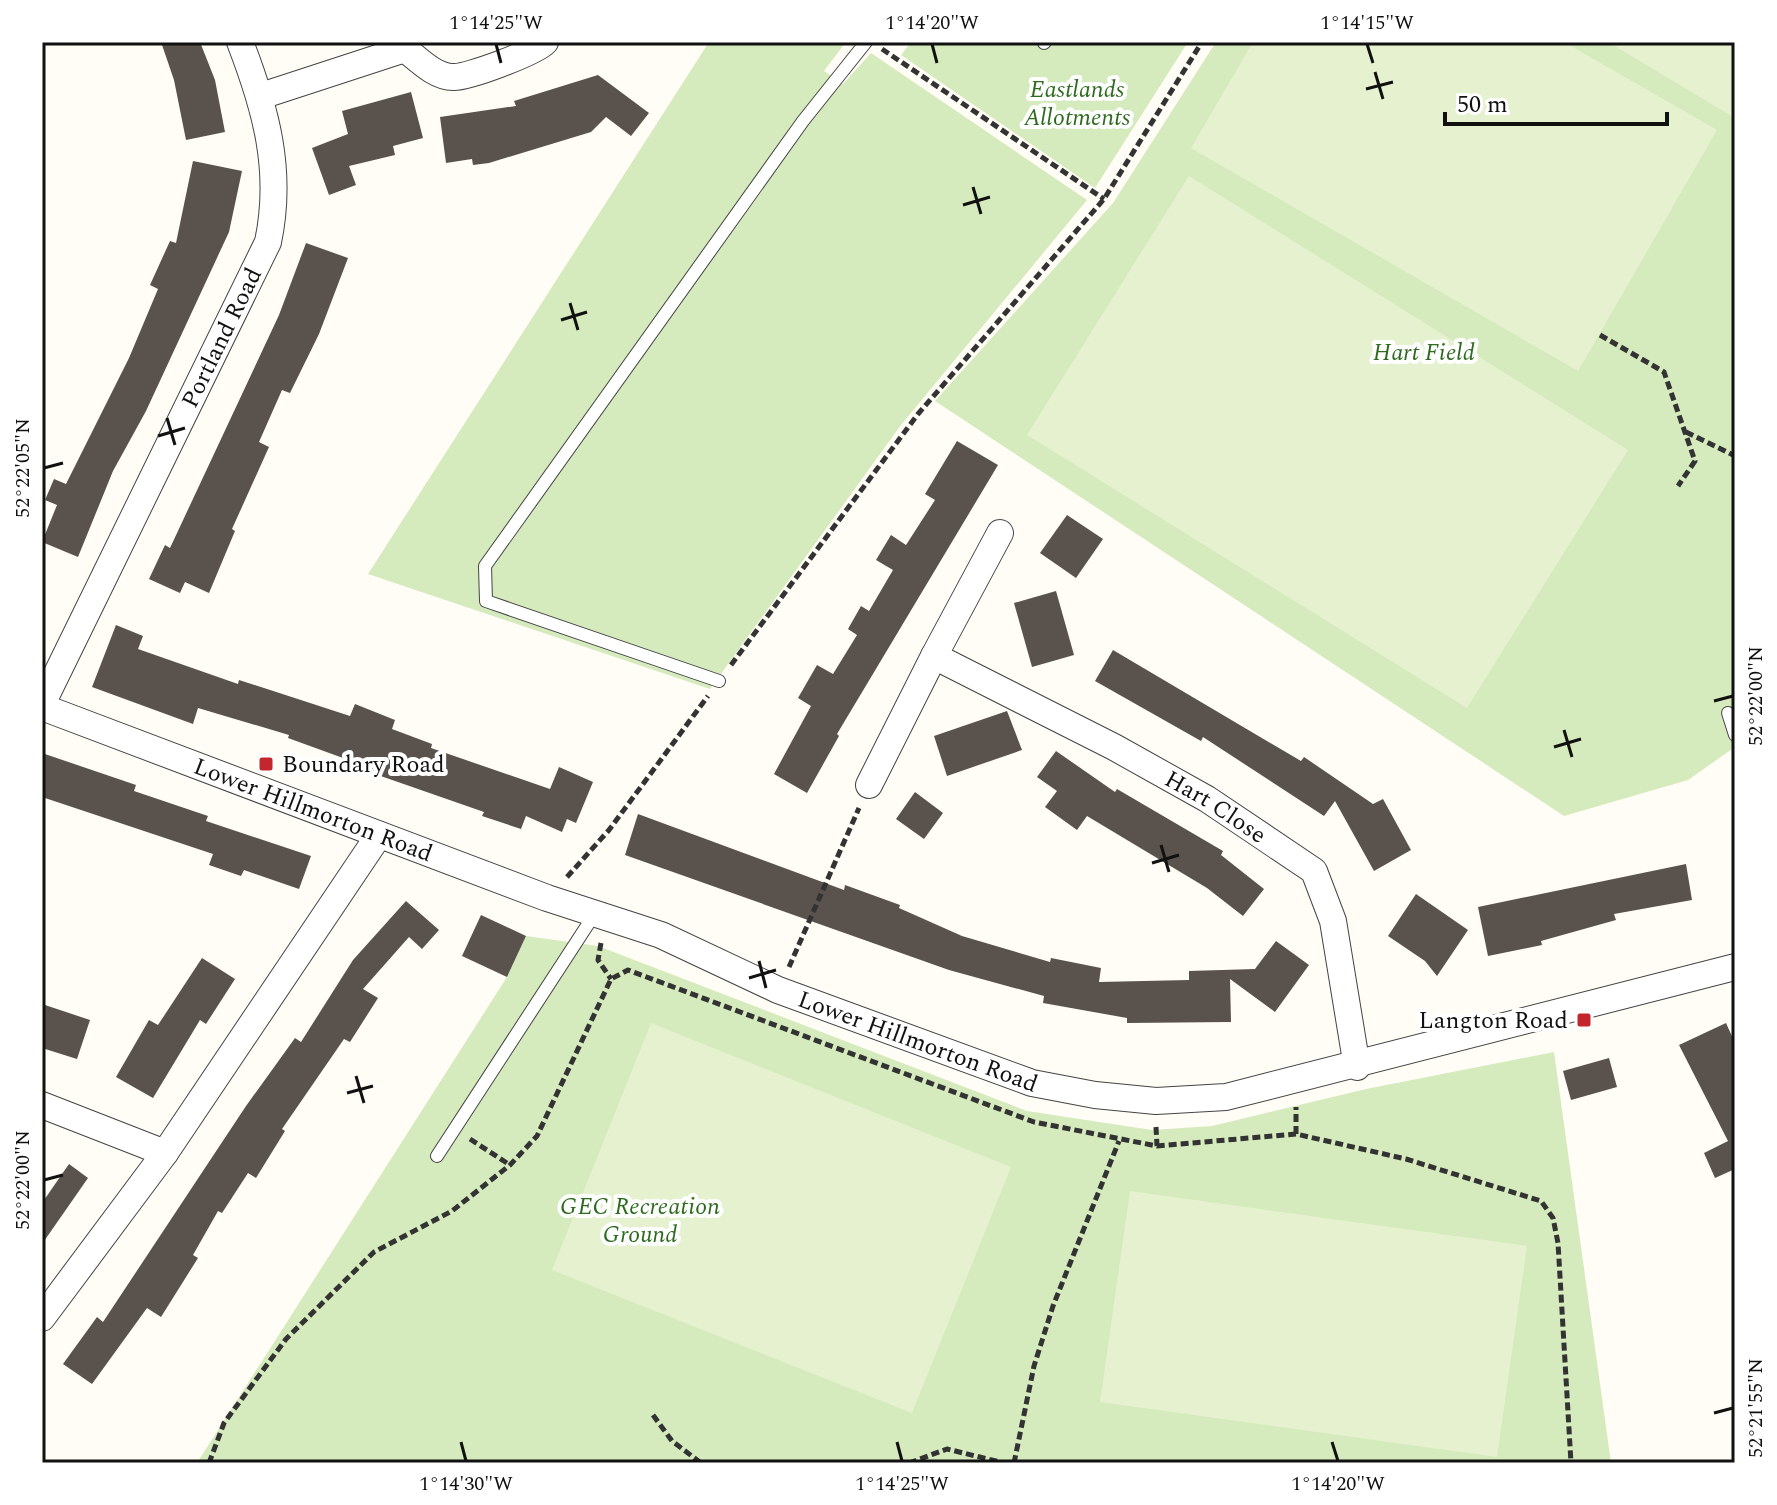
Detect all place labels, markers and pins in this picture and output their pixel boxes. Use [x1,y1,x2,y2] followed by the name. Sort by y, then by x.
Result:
[282,747,445,783] place label: Boundary Road
[257,755,275,773] marker: Boundary Road
[1419,1003,1568,1039] place label: Langton Road
[1575,1011,1593,1029] marker: Langton Road

